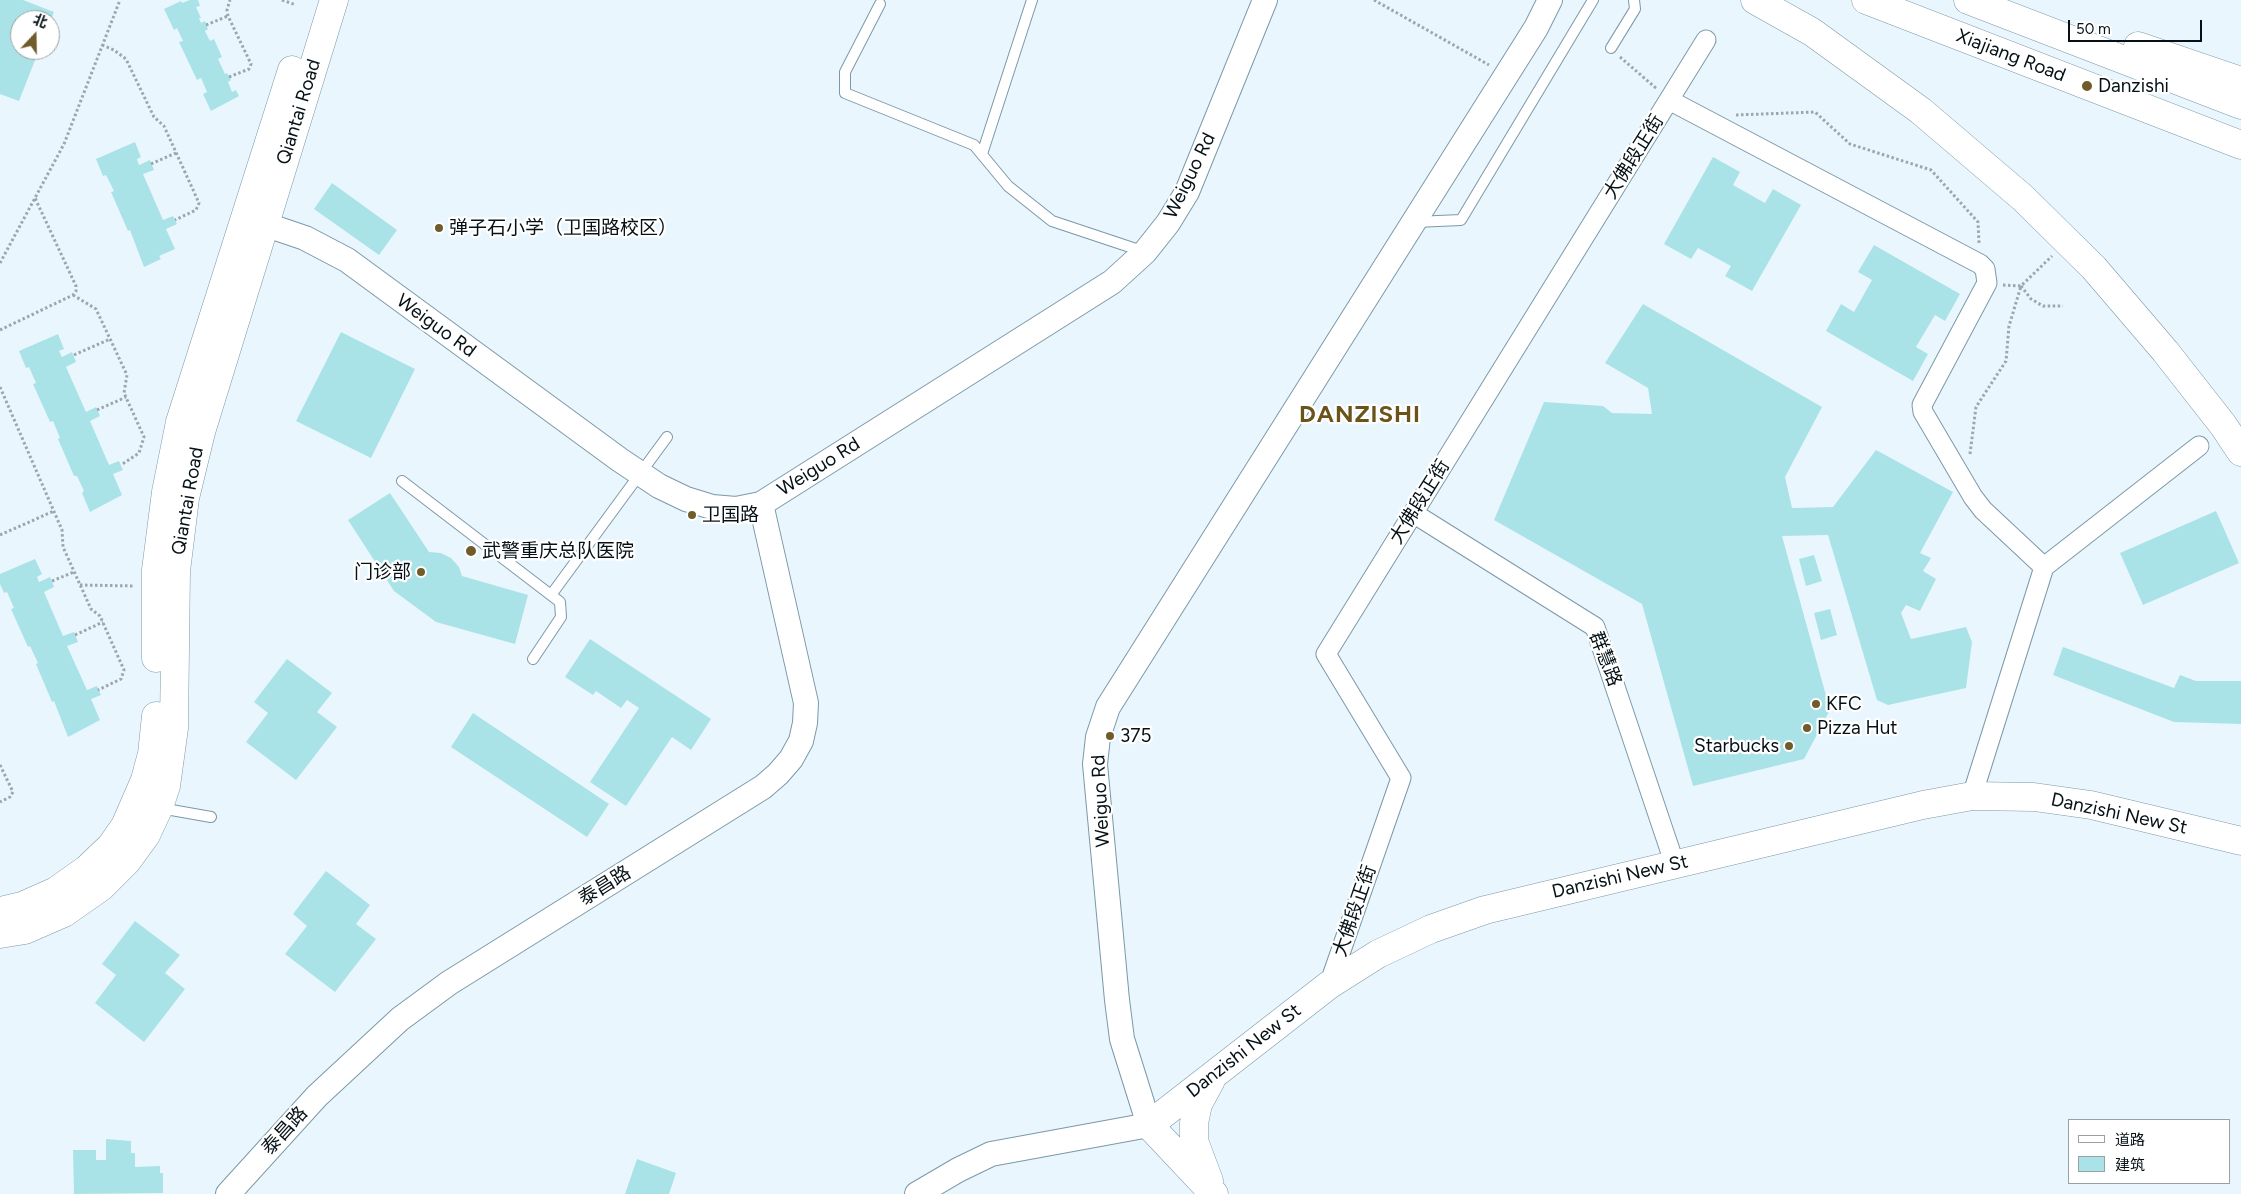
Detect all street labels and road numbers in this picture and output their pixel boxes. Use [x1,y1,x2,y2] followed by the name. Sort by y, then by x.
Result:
[1953,25,2069,87] street label: Xiajiang Road
[272,56,326,168] street label: Qiantai Road
[1599,111,1669,203] street label: 大佛段正街
[1159,129,1221,223] street label: Weiguo Rd
[392,290,480,362] street label: Weiguo Rd
[774,433,864,501] street label: Weiguo Rd
[167,445,209,557] street label: Qiantai Road
[1385,456,1455,548] street label: 大佛段正街
[1584,628,1626,690] street label: 群慧路
[1087,754,1115,848] street label: Weiguo Rd
[2049,788,2189,840] street label: Danzishi New St
[1550,850,1690,904] street label: Danzishi New St
[575,861,635,911] street label: 泰昌路
[1329,862,1381,960] street label: 大佛段正街
[1182,999,1306,1103] street label: Danzishi New St
[257,1102,313,1160] street label: 泰昌路

